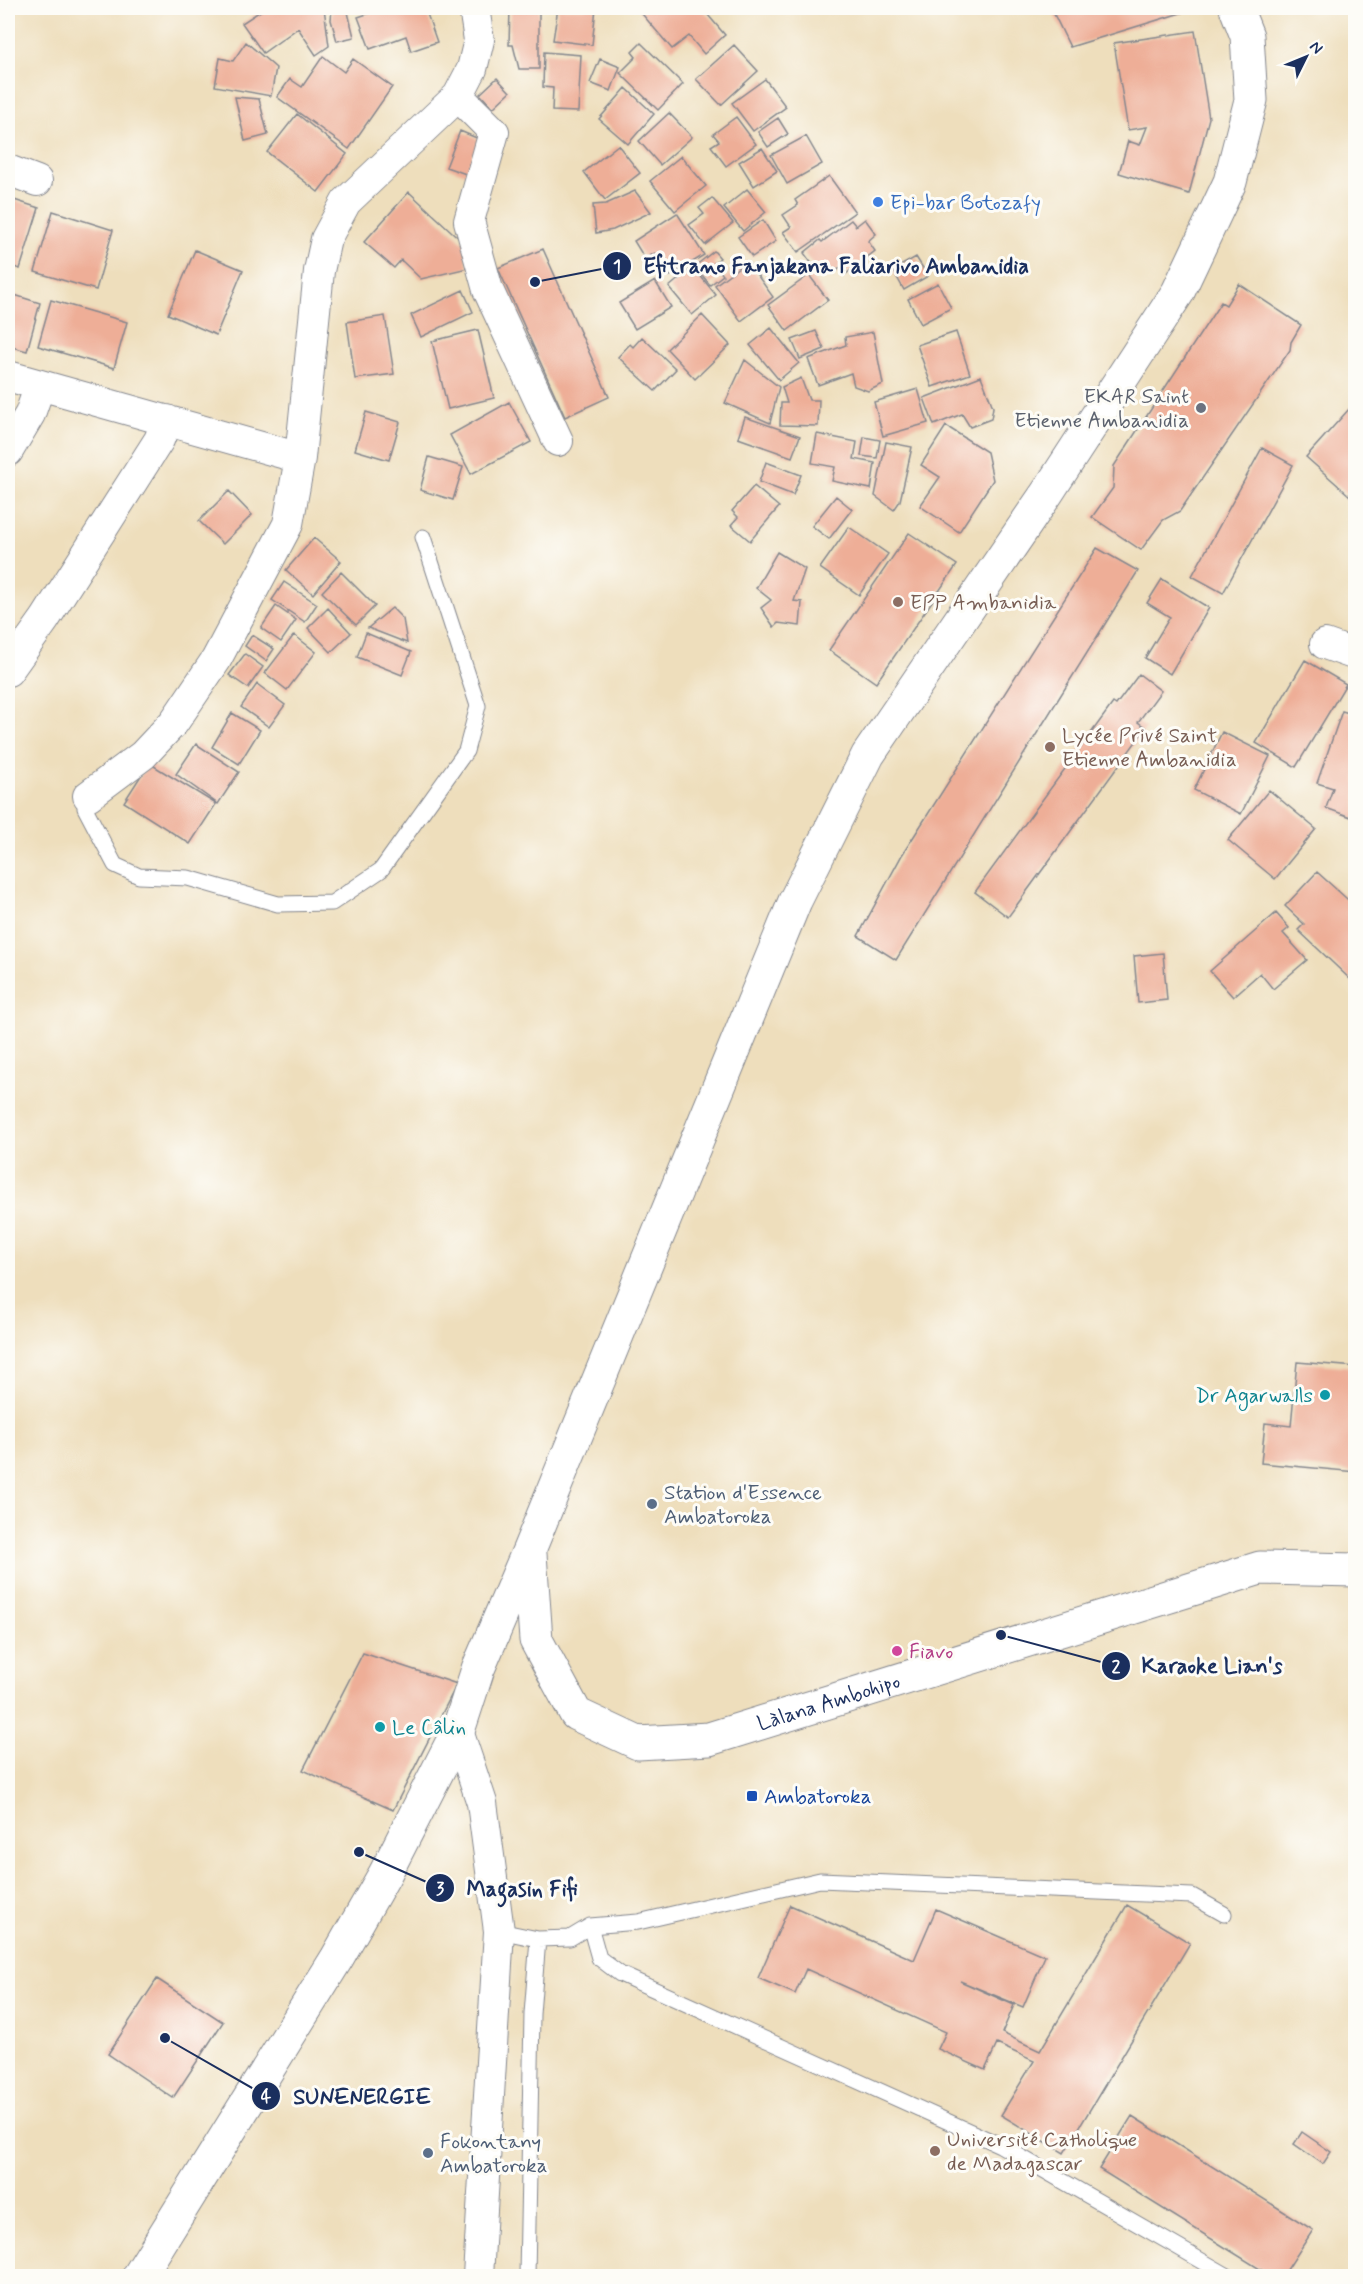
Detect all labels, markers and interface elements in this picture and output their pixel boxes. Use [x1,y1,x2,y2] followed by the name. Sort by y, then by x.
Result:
[1276,27,1336,87] north arrow
[1305,37,1327,59] text: N
[890,189,1041,217] place label: Epi-bar Botozafy
[871,195,885,209] marker: Epi-bar Botozafy
[602,246,1039,286] callout: Efitrano Fanjakana Faliarivo Ambanidia
[643,253,1029,282] text: Efitrano Fanjakana Faliarivo Ambanidia
[613,255,621,279] text: 1
[1014,383,1189,435] place label: EKAR Saint Etienne Ambanidia
[1194,401,1208,415] marker: EKAR Saint Etienne Ambanidia
[910,589,1057,617] place label: EPP Ambanidia
[891,595,905,609] marker: EPP Ambanidia
[1062,722,1237,774] place label: Lycée Privé Saint Etienne Ambanidia
[1043,740,1057,754] marker: Lycée Privé Saint Etienne Ambanidia
[1195,1382,1313,1411] place label: Dr Agarwalls
[1318,1388,1332,1402] marker: Dr Agarwalls
[664,1479,822,1531] place label: Station d'Essence Ambatoroka
[645,1497,659,1511] marker: Station d'Essence Ambatoroka
[909,1638,953,1666] place label: Fiavo
[890,1644,904,1658] marker: Fiavo
[1101,1646,1294,1686] callout: Karaoke Lian's
[1142,1653,1283,1681] text: Karaoke Lian's
[1112,1655,1121,1679] text: 2
[754,1668,904,1738] street label: Làlana Ambohipo
[392,1714,466,1742] place label: Le Câlin
[373,1720,387,1734] marker: Le Câlin
[764,1783,872,1811] place label: Ambatoroka
[745,1789,759,1803] marker: Ambatoroka
[425,1868,589,1908] callout: Magasin Fifi
[466,1876,578,1908] text: Magasin Fifi
[436,1877,445,1901] text: 3
[251,2076,442,2116] callout: SUNENERGIE
[293,2084,431,2112] text: SUNENERGIE
[261,2085,272,2109] text: 4
[947,2126,1137,2178] place label: Université Catholique de Madagascar
[440,2128,548,2180] place label: Fokontany Ambatoroka
[928,2144,942,2158] marker: Université Catholique de Madagascar
[421,2146,435,2160] marker: Fokontany Ambatoroka

